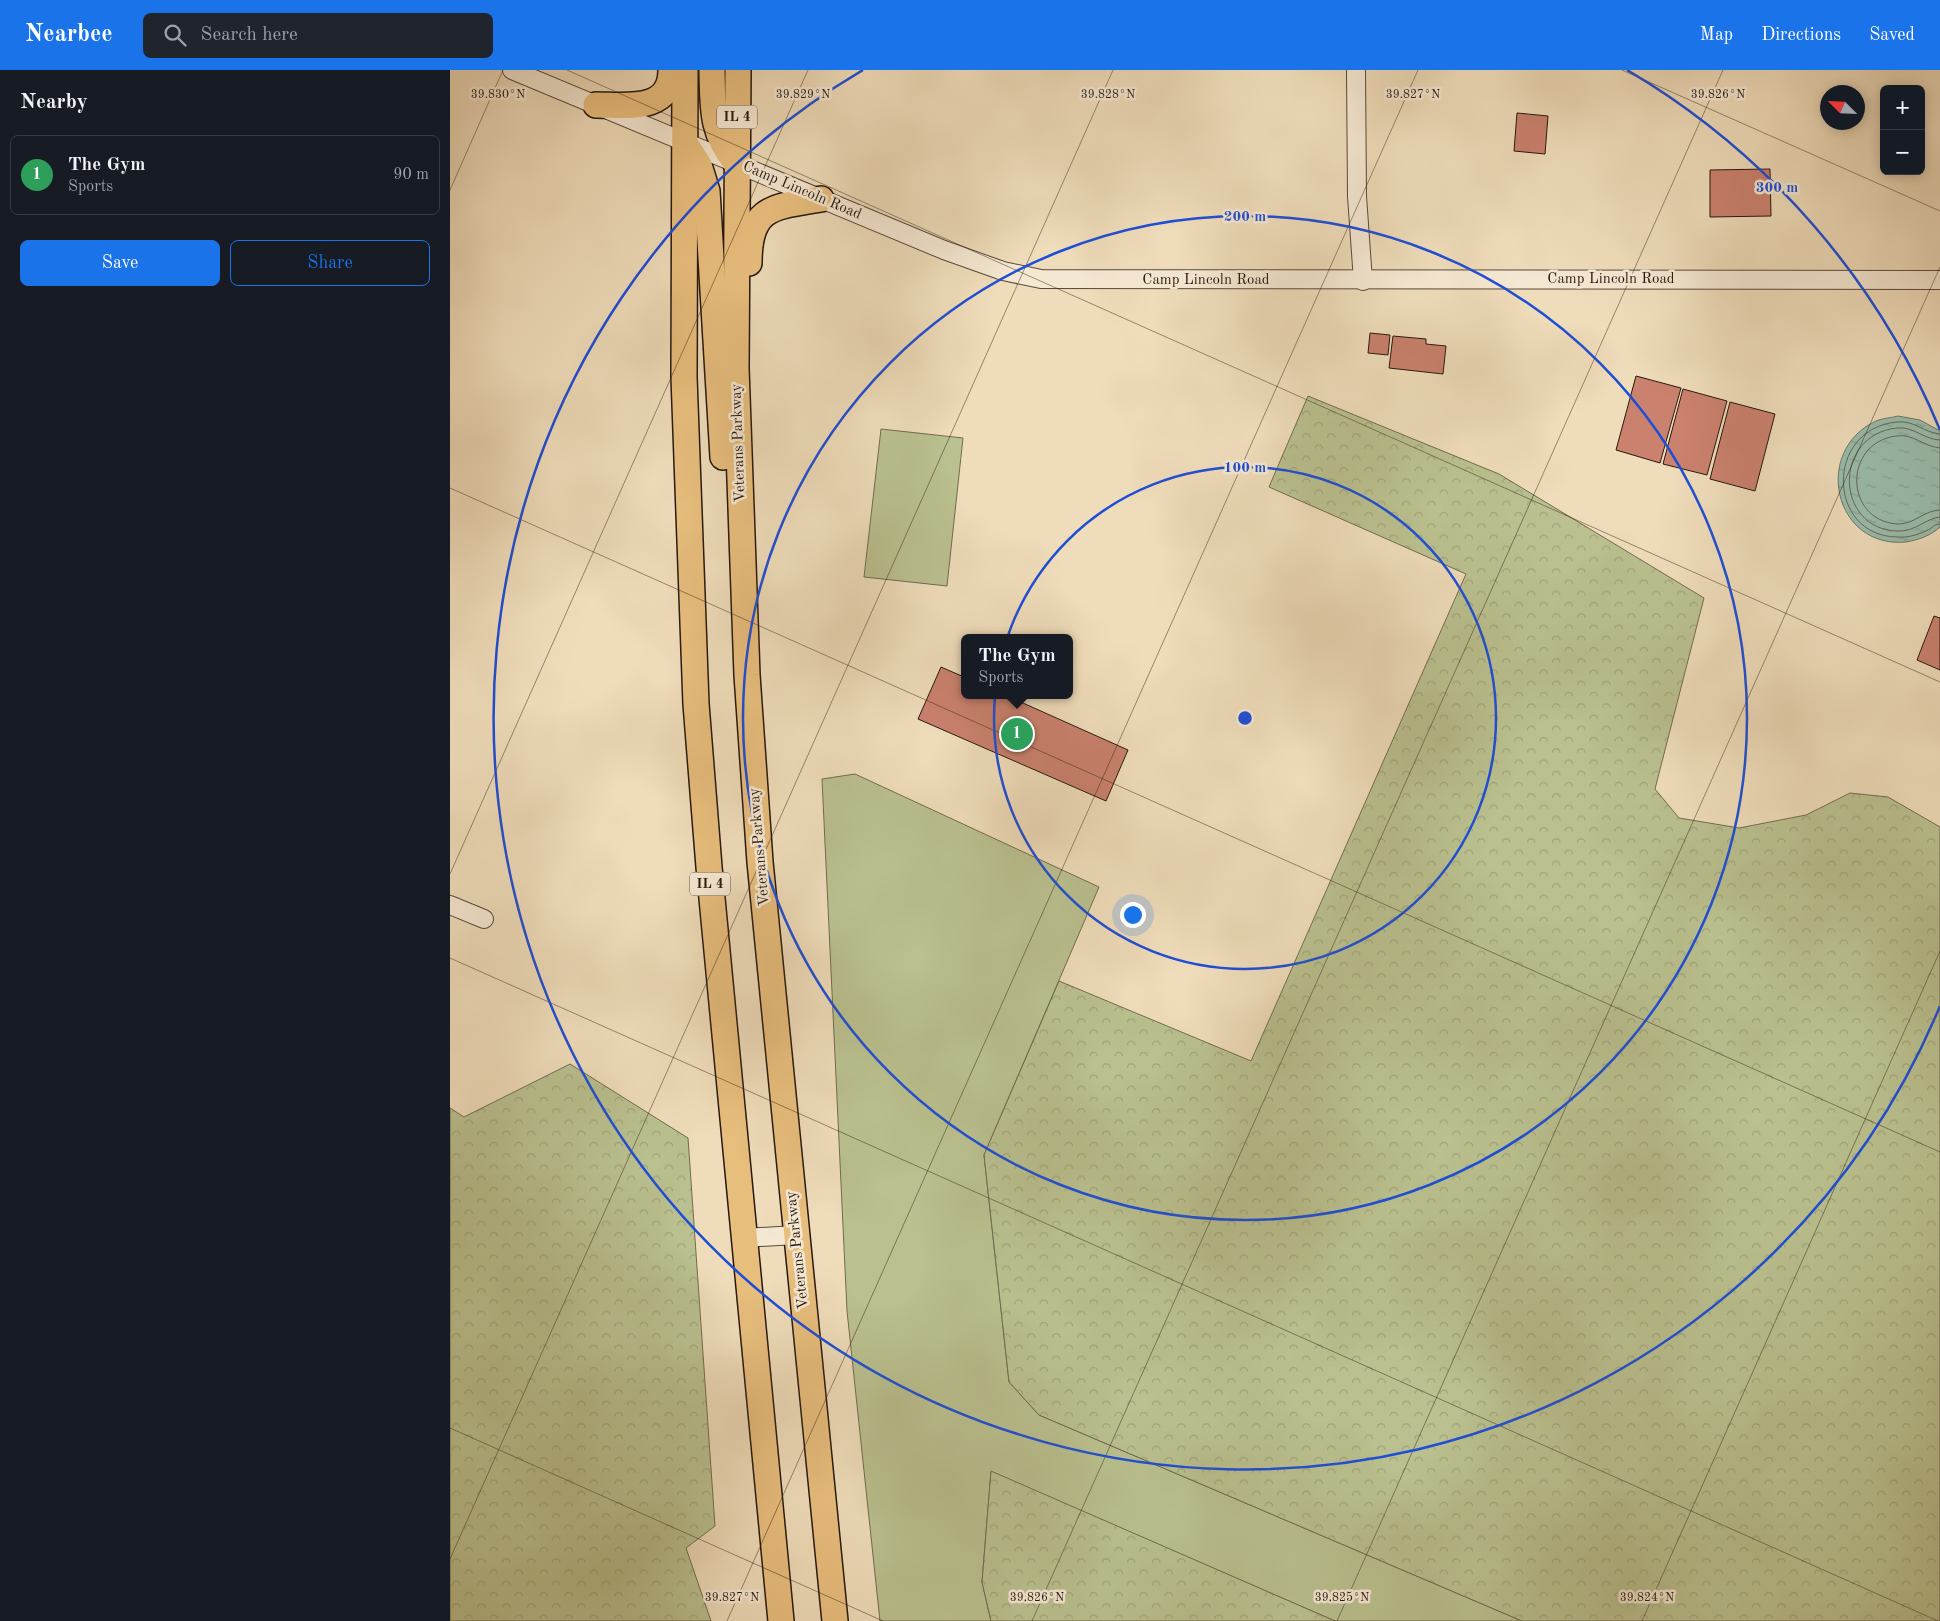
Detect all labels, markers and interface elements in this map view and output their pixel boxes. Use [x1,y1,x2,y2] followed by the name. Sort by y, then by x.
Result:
[143,13,493,58] search box
[161,21,189,49] icon: search
[25,23,113,47] text: Nearbee
[201,26,298,45] text: Search here
[1700,26,1733,44] text: Map
[1761,26,1841,44] text: Directions
[1869,26,1915,44] text: Saved
[1820,85,1865,130] north arrow
[1880,85,1925,175] map controls
[1880,85,1925,130] button: +
[471,89,525,101] text: 39.830°N
[776,89,830,101] text: 39.829°N
[1081,89,1135,101] text: 39.828°N
[1386,89,1440,101] text: 39.827°N
[1691,89,1745,101] text: 39.826°N
[20,92,88,113] text: Nearby
[717,106,757,128] road number: IL 4
[1880,130,1925,175] button: −
[68,156,145,175] text: The Gym
[740,159,864,223] street label: Camp Lincoln Road
[32,167,42,183] text: 1
[393,167,429,183] text: 90 m
[68,179,113,195] text: Sports
[1756,181,1798,196] text: 300 m
[1224,210,1266,225] text: 200 m
[20,240,220,286] button: Save
[230,240,430,286] button: Share
[1547,272,1675,287] street label: Camp Lincoln Road
[1142,273,1270,288] street label: Camp Lincoln Road
[729,383,749,503] street label: Veterans Parkway
[1224,461,1266,476] text: 100 m
[961,634,1073,699] popup
[978,647,1056,666] text: The Gym
[978,670,1024,686] text: Sports
[1236,709,1254,727] centre of rings
[1001,715,1033,753] pin: 1
[747,787,773,907] street label: Veterans Parkway
[690,872,730,896] road number: IL 4
[1120,902,1146,928] your location
[784,1190,812,1310] street label: Veterans Parkway
[1315,1591,1369,1604] text: 39.825°N
[705,1592,759,1604] text: 39.827°N
[1010,1592,1064,1604] text: 39.826°N
[1620,1592,1674,1604] text: 39.824°N

